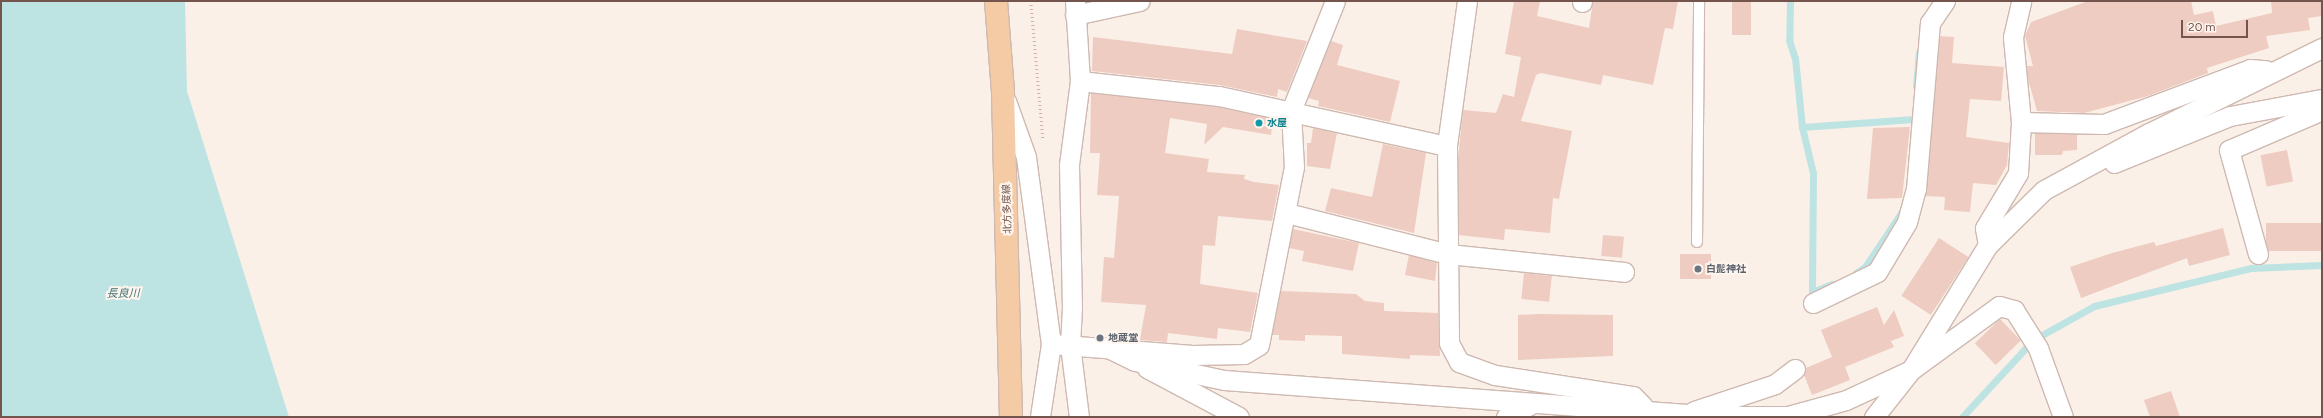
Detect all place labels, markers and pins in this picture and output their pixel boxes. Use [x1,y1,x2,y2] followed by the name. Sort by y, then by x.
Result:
[1267,117,1287,129] place label: 水屋
[1254,118,1264,128] marker: 水屋
[1706,263,1746,275] place label: 白髭神社
[1693,264,1703,274] marker: 白髭神社
[1108,332,1138,344] place label: 地蔵堂
[1095,333,1105,343] marker: 地蔵堂

